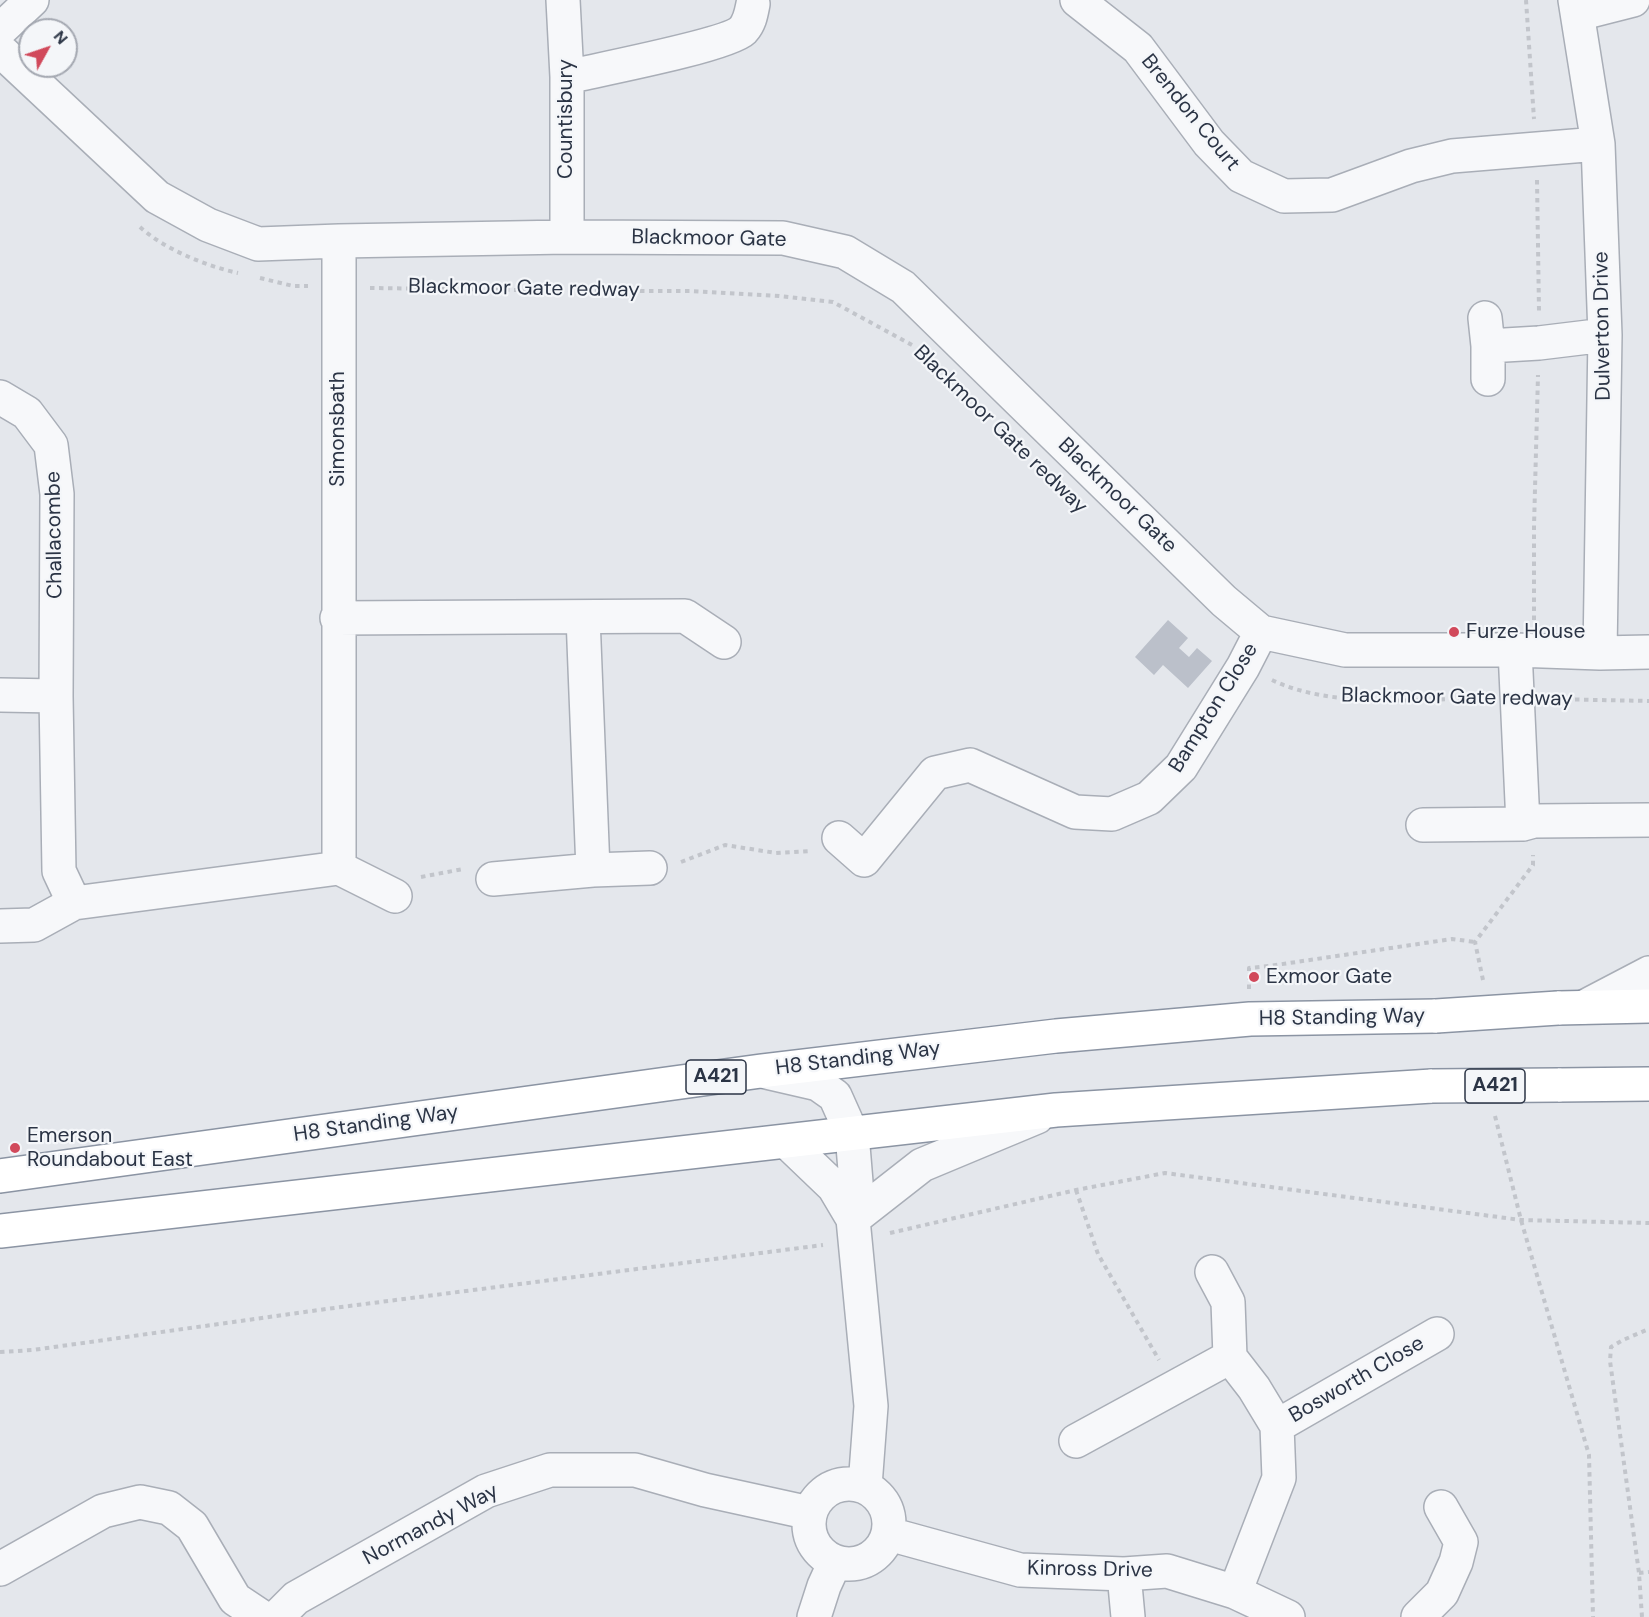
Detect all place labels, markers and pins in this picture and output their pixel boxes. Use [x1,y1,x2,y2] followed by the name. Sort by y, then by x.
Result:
[1466,619,1585,645] place label: Furze House
[1447,625,1461,639] marker: Furze House
[1266,964,1392,990] place label: Exmoor Gate
[1247,970,1261,984] marker: Exmoor Gate
[27,1123,193,1173] place label: Emerson Roundabout East
[8,1141,22,1155] marker: Emerson Roundabout East

